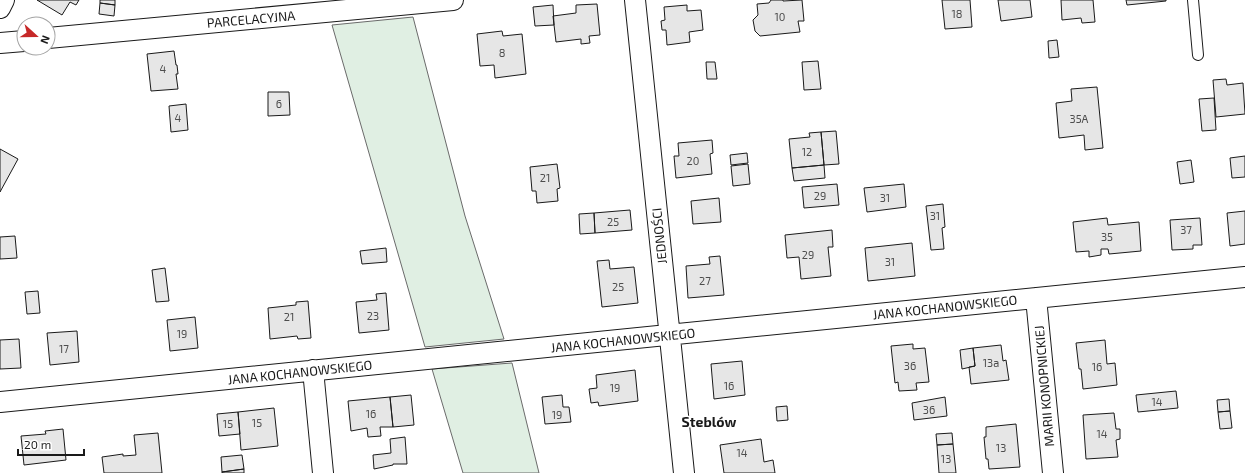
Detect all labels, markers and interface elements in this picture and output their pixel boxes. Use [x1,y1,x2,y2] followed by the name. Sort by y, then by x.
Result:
[206,7,296,31] street label: PARCELACYJNA
[951,7,963,20] house number: 18
[774,10,786,23] house number: 10
[16,16,56,56] north arrow
[38,34,53,46] text: N
[499,46,505,59] house number: 8
[160,62,167,75] house number: 4
[276,97,282,110] house number: 6
[175,111,182,124] house number: 4
[1070,112,1089,125] house number: 35A
[802,145,812,158] house number: 12
[687,154,699,167] house number: 20
[540,171,550,184] house number: 21
[814,189,826,202] house number: 29
[880,191,890,204] house number: 31
[647,207,670,265] street label: JEDNOŚCI
[930,209,940,222] house number: 31
[607,215,619,228] house number: 25
[1180,223,1192,236] house number: 37
[1101,230,1113,243] house number: 35
[802,248,814,261] house number: 29
[885,255,895,268] house number: 31
[699,274,711,287] house number: 27
[612,280,624,293] house number: 25
[872,291,1018,323] street label: JANA KOCHANOWSKIEGO
[367,309,379,322] house number: 23
[284,310,294,323] house number: 21
[550,324,696,356] street label: JANA KOCHANOWSKIEGO
[1031,325,1057,447] street label: MARII KONOPNICKIEJ
[177,327,187,340] house number: 19
[59,342,69,355] house number: 17
[227,356,373,388] street label: JANA KOCHANOWSKIEGO
[983,356,999,369] house number: 13a
[904,359,916,372] house number: 36
[1092,360,1102,373] house number: 16
[724,379,734,392] house number: 16
[610,381,620,394] house number: 19
[1151,395,1163,408] house number: 14
[923,403,935,416] house number: 36
[366,407,376,420] house number: 16
[552,408,562,421] house number: 19
[682,413,736,430] district label: Steblów
[252,416,262,429] house number: 15
[223,417,233,430] house number: 15
[1096,427,1108,440] house number: 14
[18,431,84,457] scale bar
[24,437,51,451] text: 20 m
[996,441,1006,454] house number: 13
[736,446,748,459] house number: 14
[941,452,951,465] house number: 13

